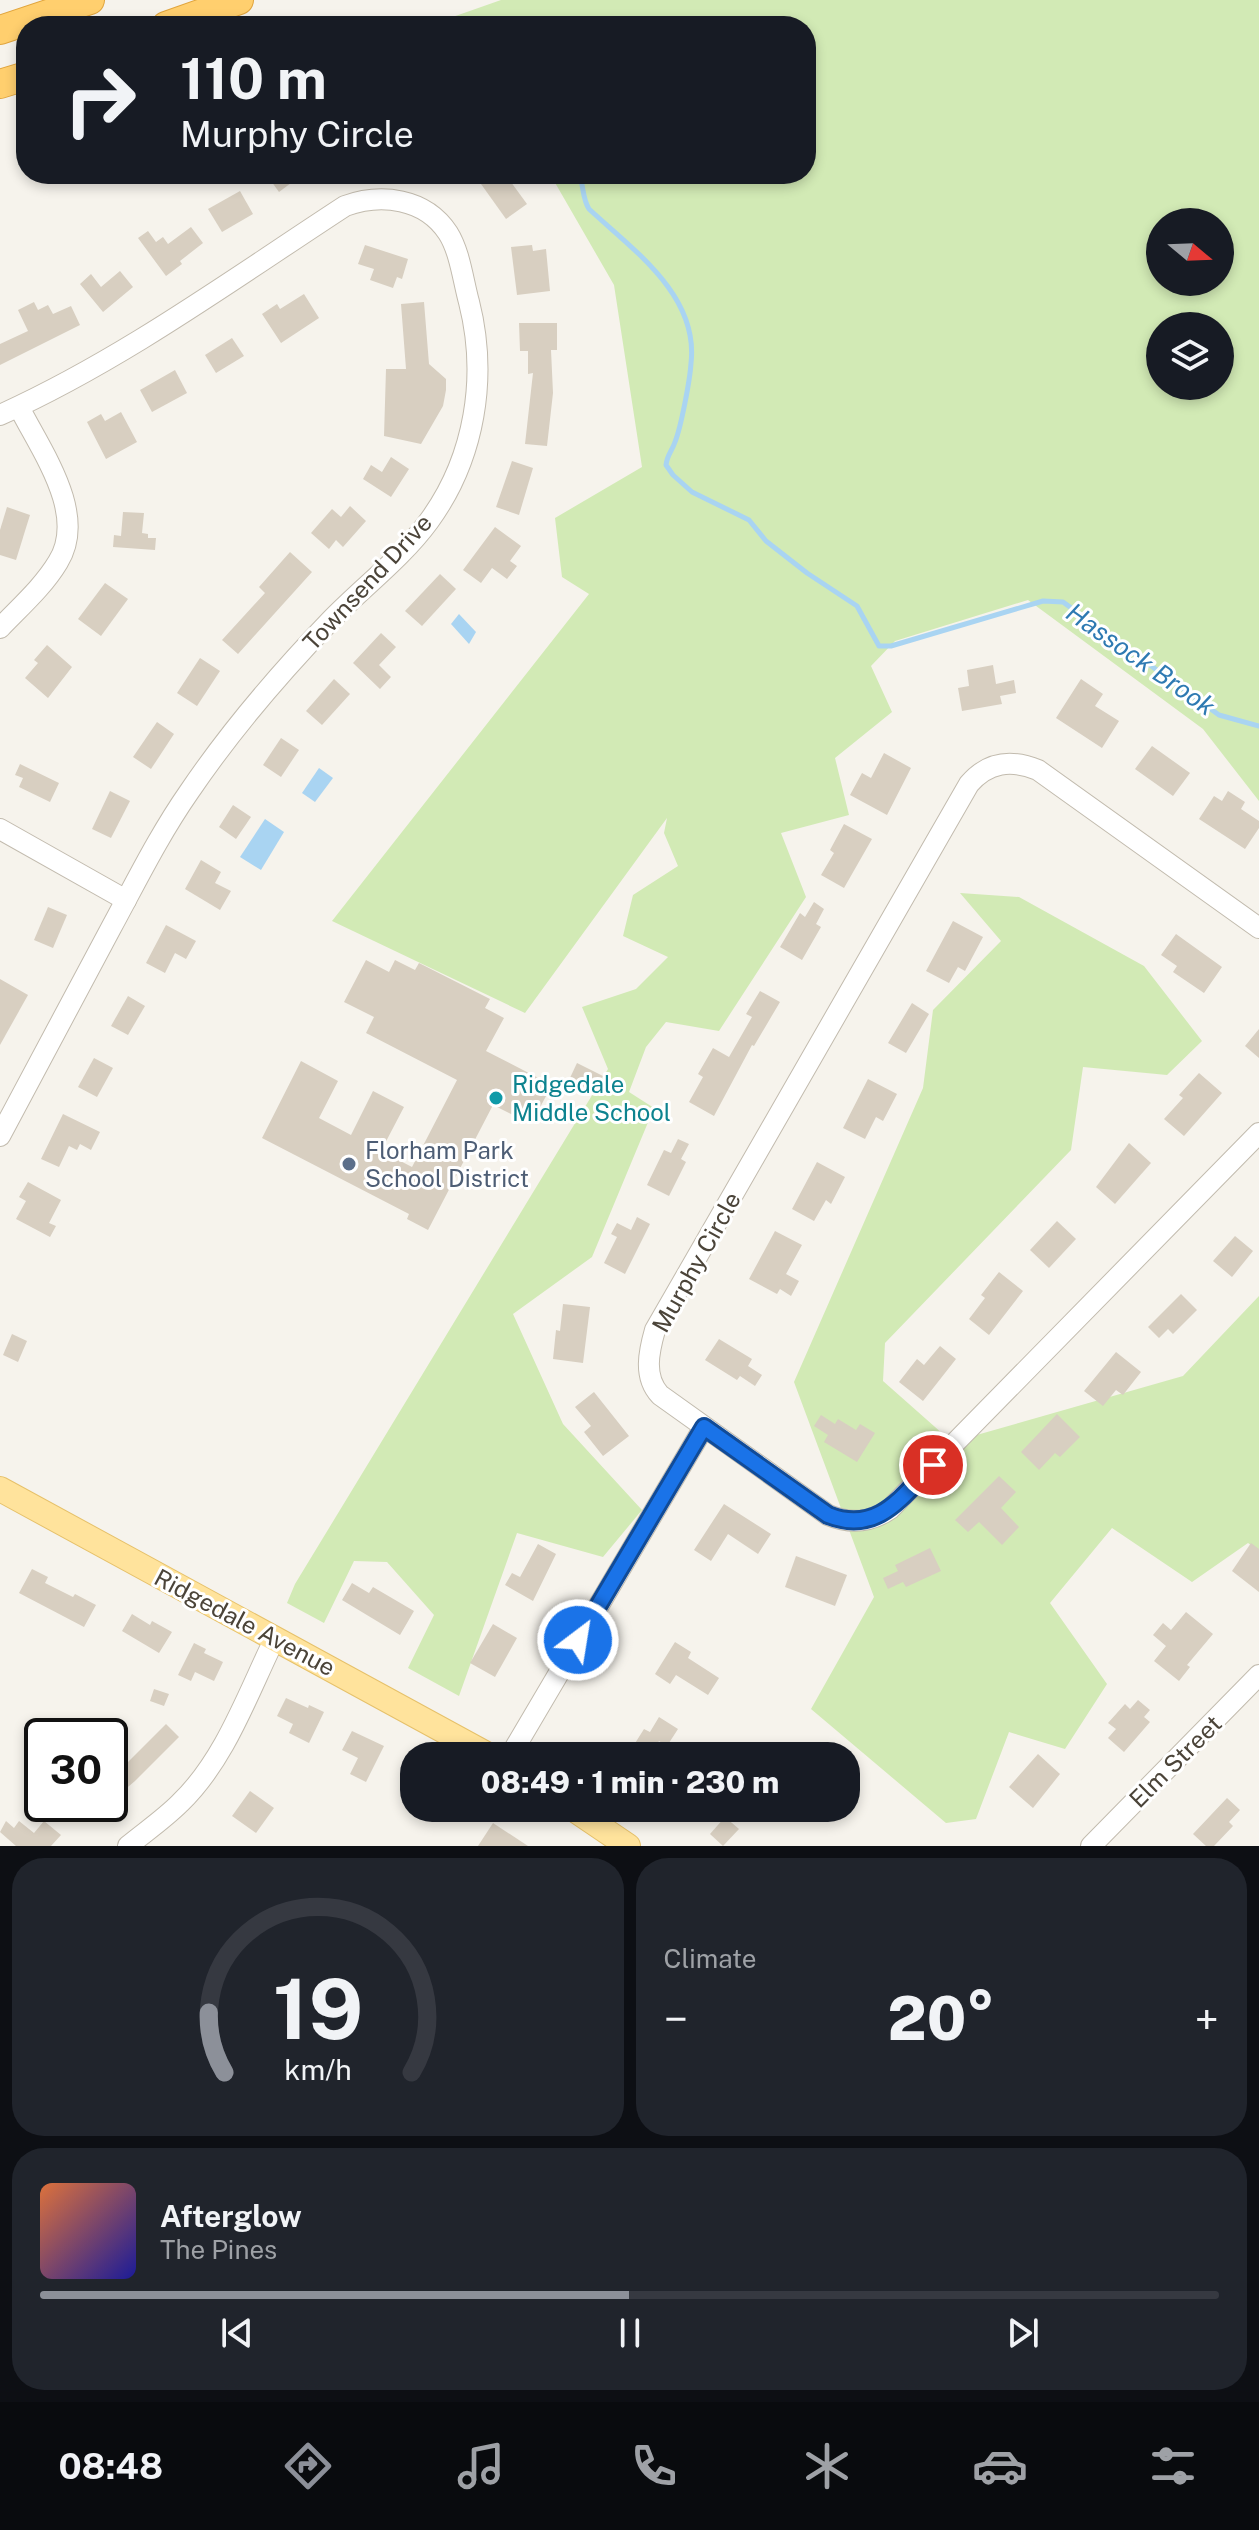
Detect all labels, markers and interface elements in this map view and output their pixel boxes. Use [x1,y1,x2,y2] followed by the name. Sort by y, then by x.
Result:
[180,46,327,112] text: 110 m
[48,48,152,152] icon: right
[180,113,414,155] text: Murphy Circle
[1146,208,1234,296] north arrow
[1146,208,1234,400] map controls
[1146,312,1234,400] button: layers
[297,508,437,656] street label: Townsend Drive
[1061,596,1221,722] water label: Hassock Brook
[512,1070,671,1126] place label: Ridgedale Middle School
[487,1089,505,1107] marker: Ridgedale Middle School
[365,1136,529,1192] place label: Florham Park School District
[340,1155,358,1173] marker: Florham Park School District
[646,1187,746,1337] street label: Murphy Circle
[899,1431,967,1499] pin
[911,1443,955,1487] icon: arrive
[150,1563,340,1681] street label: Ridgedale Avenue
[536,1598,620,1682] position arrow
[1123,1709,1227,1813] street label: Elm Street
[24,1718,128,1822] speed limit sign: 30
[481,1764,779,1800] text: 08:49 · 1 min · 230 m
[664,1943,757,1974] text: Climate
[273,1960,363,2058] text: 19
[888,1983,995,2054] text: 20°
[664,1993,688,2045] text: −
[1195,1993,1219,2045] text: +
[284,2053,351,2086] text: km/h
[160,2198,302,2234] text: Afterglow
[160,2234,277,2265] text: The Pines
[215,2311,259,2355] icon: previous
[608,2311,652,2355] icon: pause
[1001,2311,1045,2355] icon: next
[280,2438,336,2494] icon: directions
[453,2438,509,2494] icon: music
[626,2438,682,2494] icon: phone
[799,2438,855,2494] icon: climate
[972,2438,1028,2494] icon: car
[1145,2438,1201,2494] icon: filters
[58,2445,163,2487] text: 08:48

